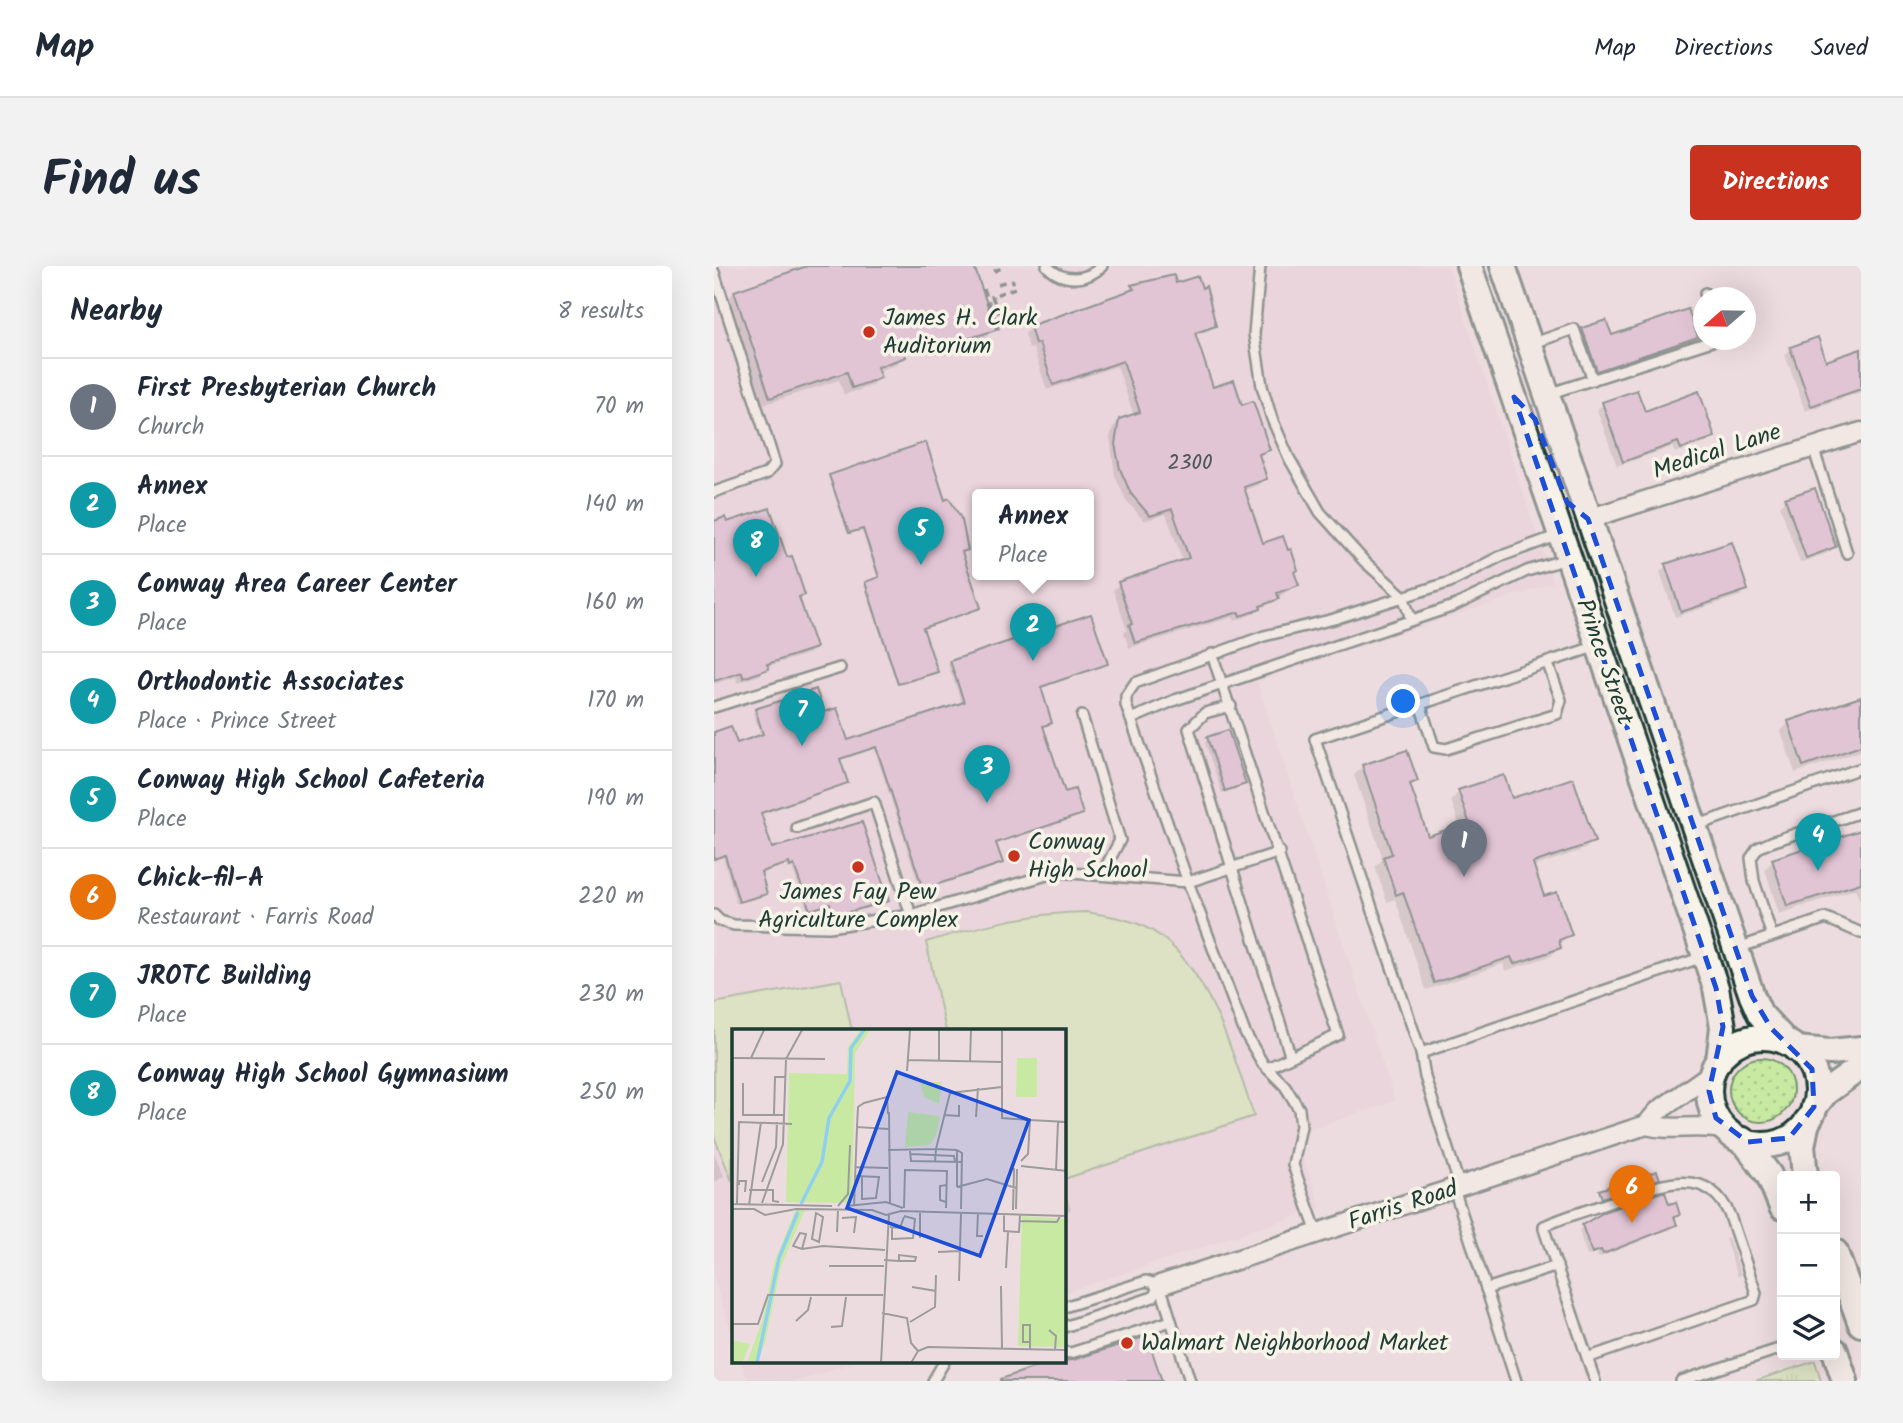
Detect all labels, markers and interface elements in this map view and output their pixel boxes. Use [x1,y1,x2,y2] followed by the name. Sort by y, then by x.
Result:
[35,22,95,75] text: Map
[1594,29,1636,68] text: Map
[1674,29,1773,68] text: Directions
[1811,29,1868,68] text: Saved
[42,143,200,221] text: Find us
[1690,145,1861,220] button: Directions
[1693,287,1756,350] north arrow
[70,288,162,336] text: Nearby
[558,294,644,330] text: 8 results
[883,299,1038,366] place label: James H. Clark Auditorium
[861,324,877,340] marker: James H. Clark Auditorium
[137,368,436,410] text: First Presbyterian Church
[90,389,96,425] text: 1
[594,389,644,425] text: 70 m
[137,410,204,446] text: Church
[1648,413,1786,491] street label: Medical Lane
[1167,447,1213,480] house number: 2300
[137,466,207,508] text: Annex
[86,487,100,523] text: 2
[585,487,644,523] text: 140 m
[972,489,1094,580] popup
[998,496,1068,538] text: Annex
[898,507,944,565] pin: 5
[137,508,187,544] text: Place
[733,519,779,577] pin: 8
[998,538,1047,574] text: Place
[137,564,457,606] text: Conway Area Career Center
[87,585,99,621] text: 3
[585,585,644,621] text: 160 m
[1564,594,1644,731] street label: Prince Street
[1010,603,1056,661] pin: 2
[137,606,187,642] text: Place
[137,662,404,704] text: Orthodontic Associates
[87,683,99,719] text: 4
[587,683,644,719] text: 170 m
[1386,684,1420,718] your location
[779,688,825,746] pin: 7
[137,704,336,740] text: Place · Prince Street
[964,745,1010,803] pin: 3
[137,760,485,802] text: Conway High School Cafeteria
[87,781,99,817] text: 5
[587,781,644,817] text: 190 m
[137,802,187,838] text: Place
[1795,813,1841,871] pin: 4
[1441,819,1487,877] pin: 1
[1028,823,1148,890] place label: Conway High School
[1006,848,1022,864] marker: Conway High School
[137,858,264,900] text: Chick-fil-A
[850,859,866,875] marker: James Fay Pew Agriculture Complex
[758,873,959,940] place label: James Fay Pew Agriculture Complex
[87,879,99,915] text: 6
[578,879,644,915] text: 220 m
[137,900,373,936] text: Restaurant · Farris Road
[137,956,312,998] text: JROTC Building
[88,977,98,1013] text: 7
[578,977,644,1013] text: 230 m
[137,998,187,1034] text: Place
[732,1029,1066,1364] inset map
[137,1054,509,1096] text: Conway High School Gymnasium
[86,1075,100,1111] text: 8
[579,1075,644,1111] text: 250 m
[137,1096,187,1132] text: Place
[1609,1165,1655,1223] pin: 6
[1343,1170,1464,1242] street label: Farris Road
[1777,1171,1840,1360] map controls
[1777,1171,1840,1234] button: +
[1777,1234,1840,1297] button: −
[1777,1297,1840,1360] button: layers
[1141,1324,1449,1363] place label: Walmart Neighborhood Market
[1119,1335,1135,1351] marker: Walmart Neighborhood Market

